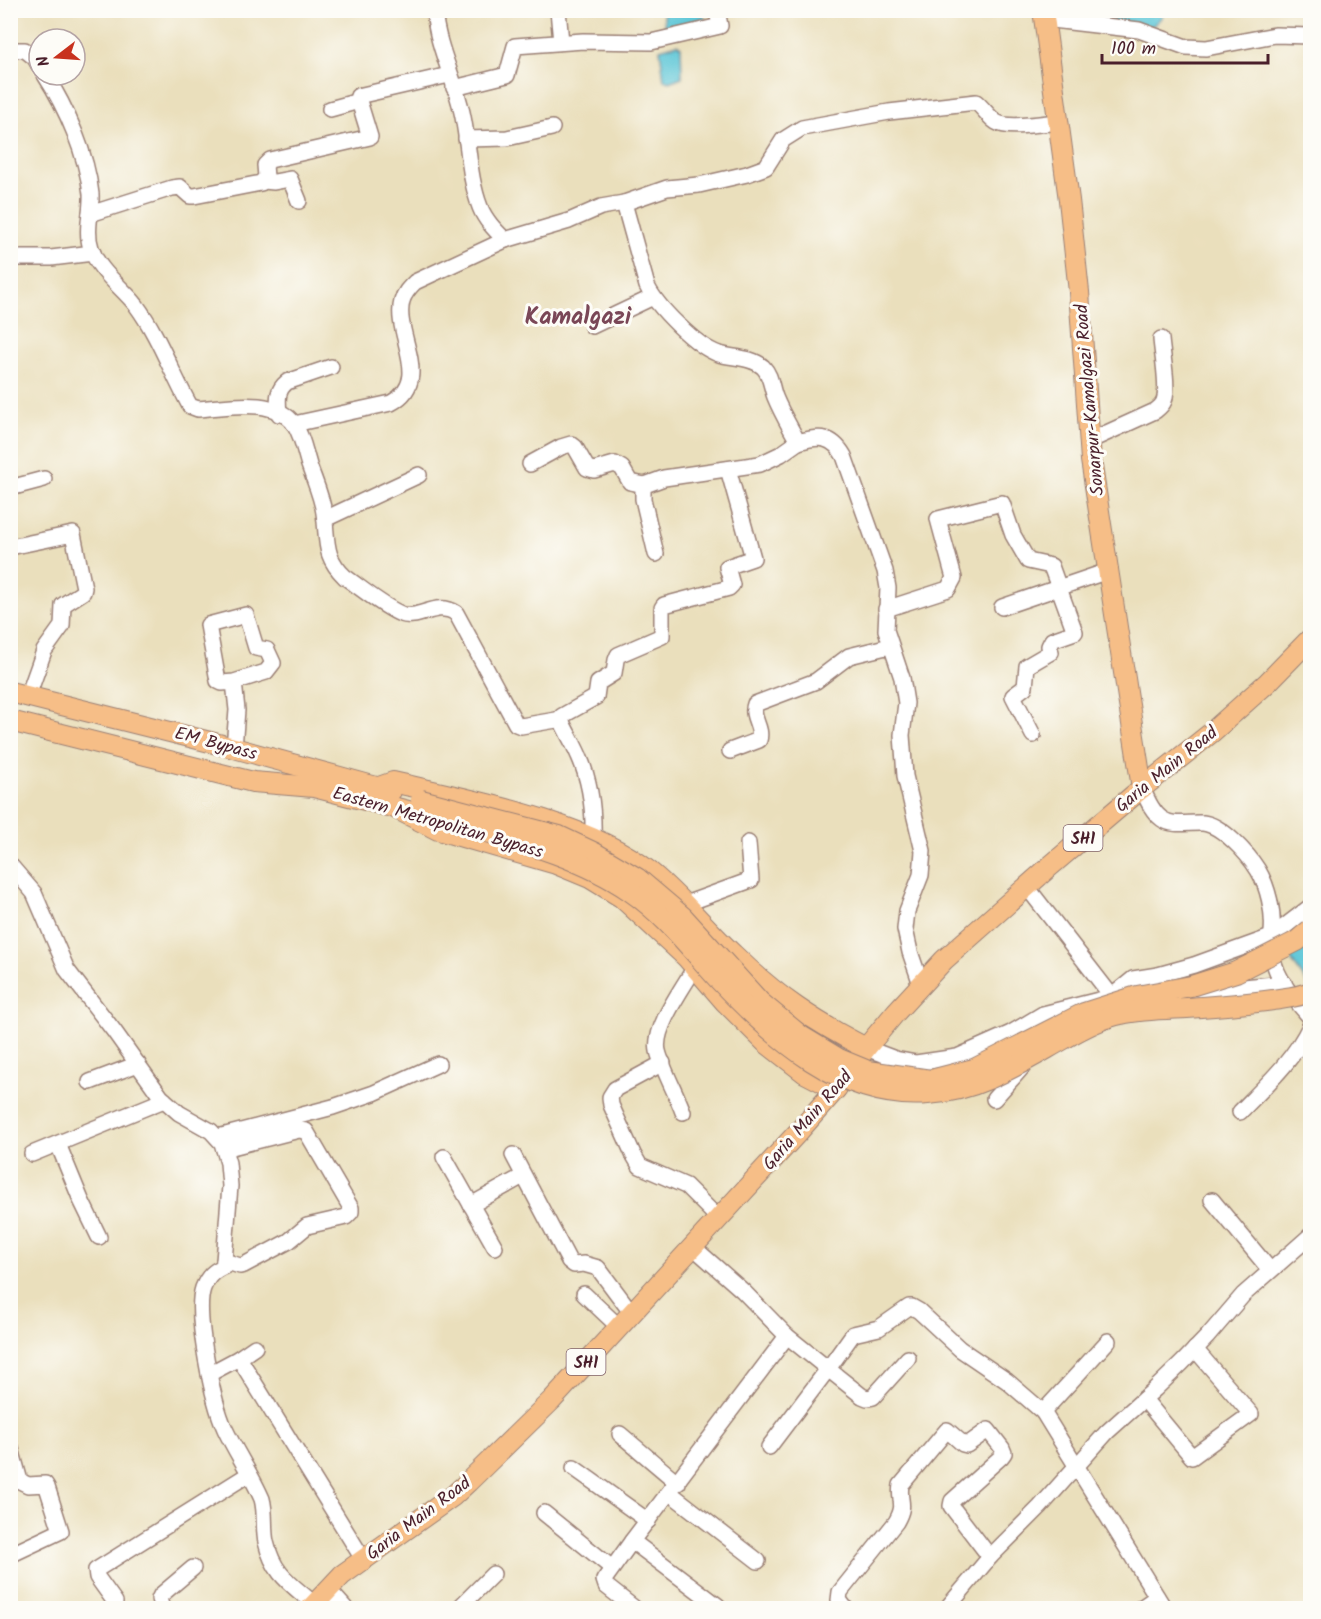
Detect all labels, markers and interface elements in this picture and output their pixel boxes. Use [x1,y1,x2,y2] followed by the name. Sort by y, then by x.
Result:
[27,27,87,87] north arrow
[1102,27,1268,65] scale bar
[1111,35,1156,64] text: 100 m
[31,52,58,69] text: N
[525,298,632,337] district label: Kamalgazi
[1068,302,1113,497] street label: Sonarpur-Kamalgazi Road
[1109,719,1225,821] street label: Garia Main Road
[171,720,260,769] street label: EM Bypass
[329,779,547,867] street label: Eastern Metropolitan Bypass
[1064,825,1102,851] road number: SH1
[756,1063,861,1178] street label: Garia Main Road
[566,1349,606,1375] road number: SH1
[360,1469,478,1568] street label: Garia Main Road

